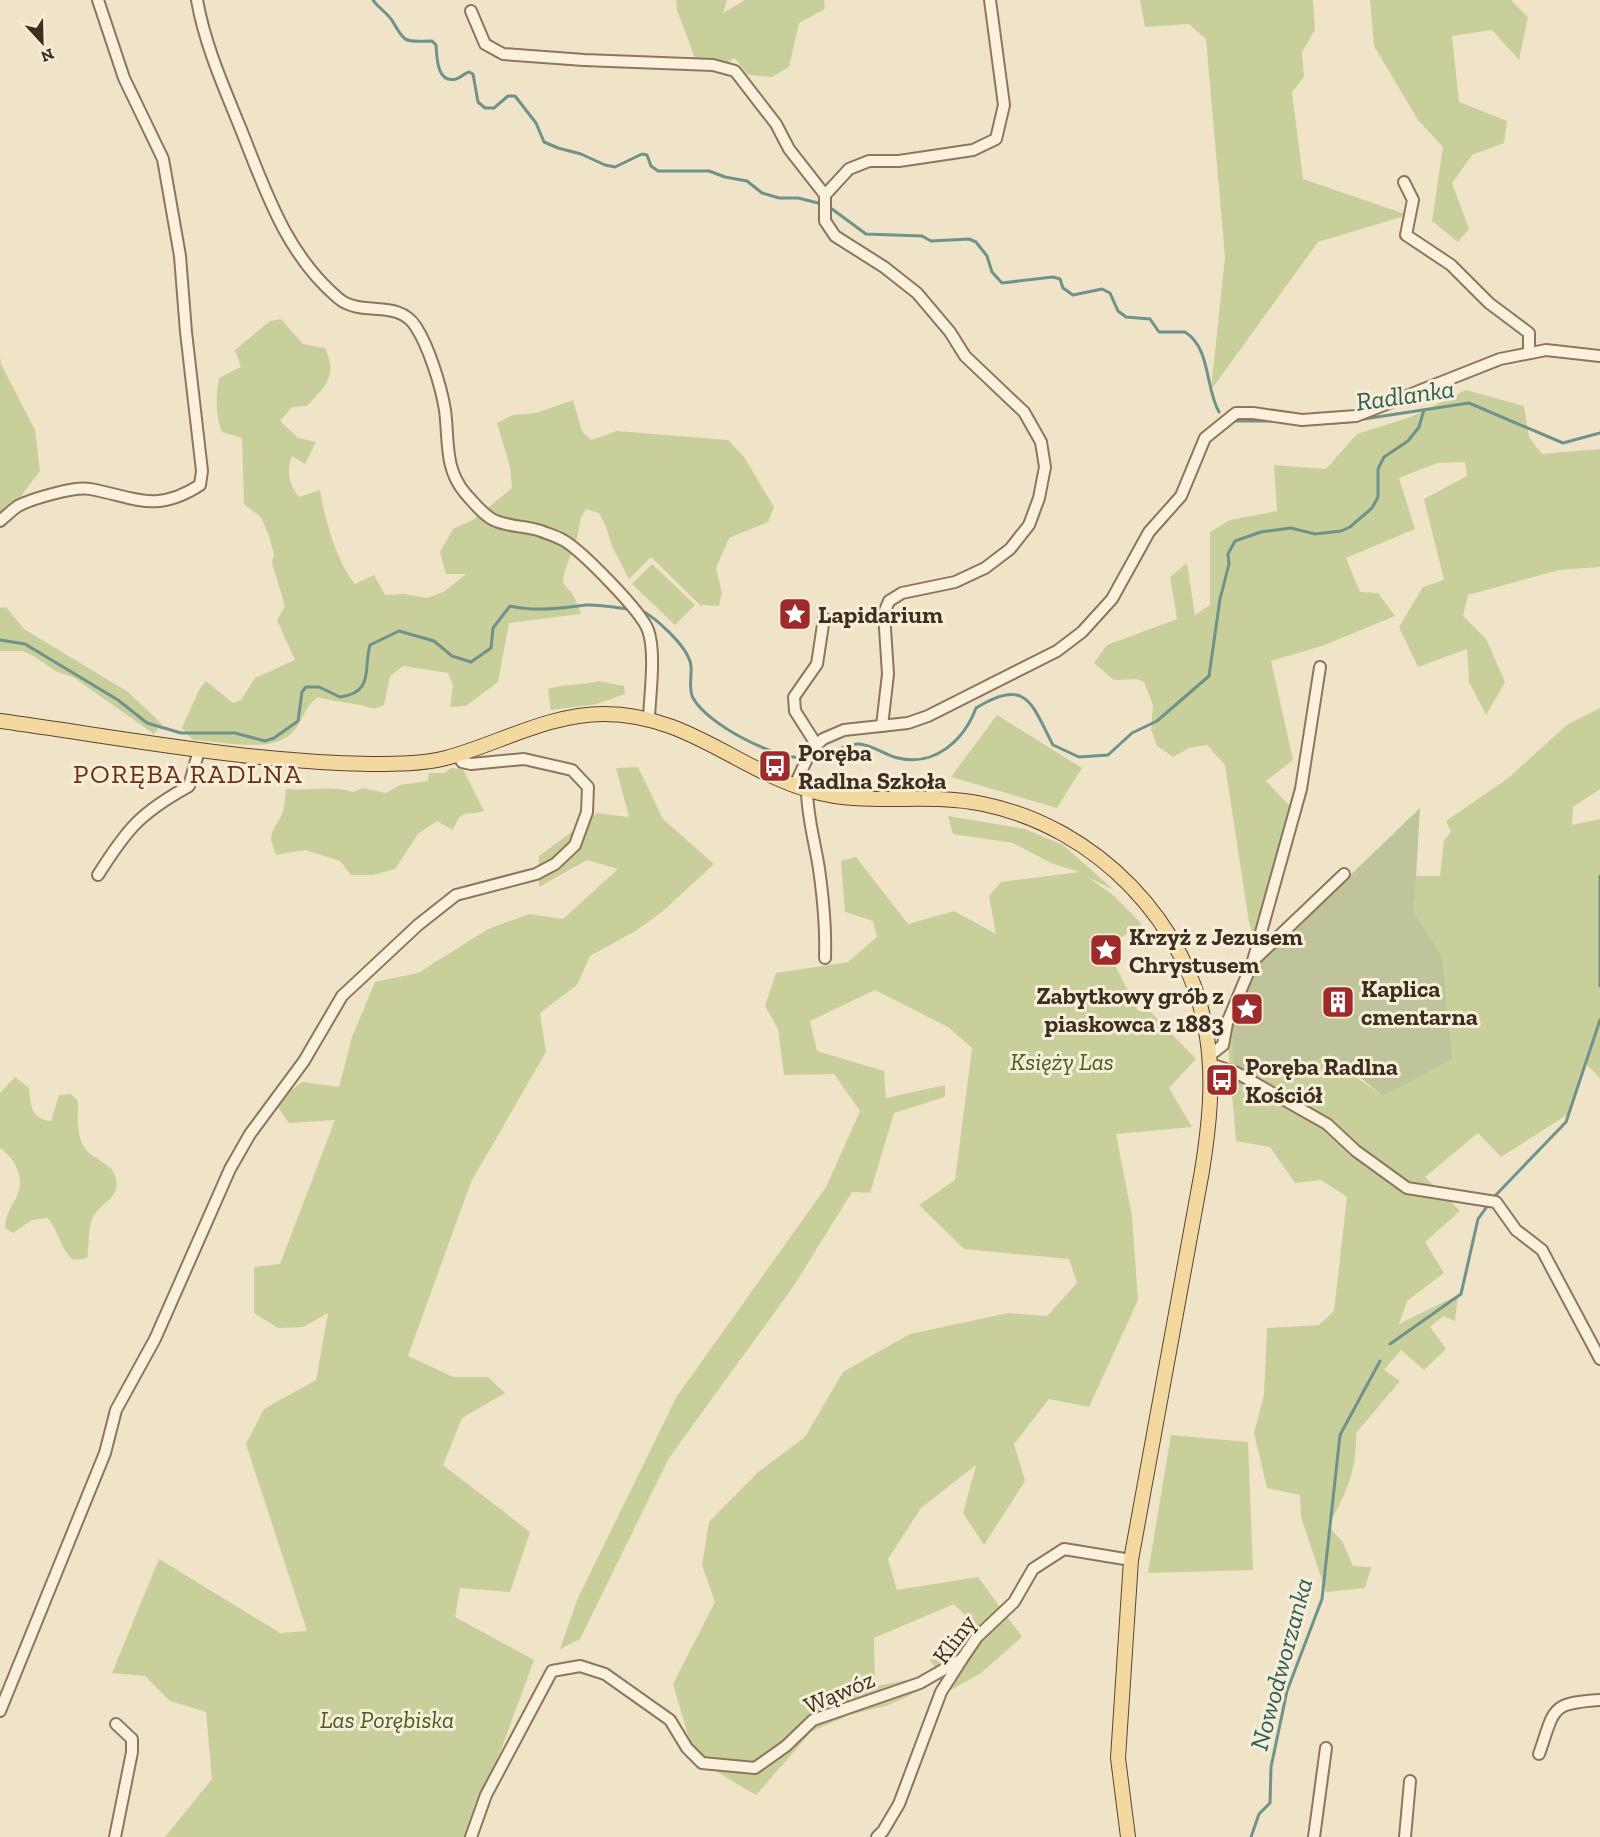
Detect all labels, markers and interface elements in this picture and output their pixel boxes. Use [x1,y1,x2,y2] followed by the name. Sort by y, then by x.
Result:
[12,12,72,72] north arrow
[38,44,57,67] text: N
[1354,372,1456,418] water label: Radlanka
[777,596,813,632] place icon: Lapidarium
[818,600,943,629] place label: Lapidarium
[798,738,946,795] place label: Poręba Radlna Szkoła
[757,748,793,784] bus stop icon: Poręba Radlna Szkoła
[73,758,303,790] district label: PORĘBA RADLNA
[1129,922,1303,979] place label: Krzyż z Jezusem Chrystusem
[1088,932,1124,968] place icon: Krzyż z Jezusem Chrystusem
[1361,974,1478,1031] place label: Kaplica cmentarna
[1036,981,1224,1038] place label: Zabytkowy grób z piaskowca z 1883
[1320,984,1356,1020] building icon: Kaplica cmentarna
[1229,991,1265,1027] place icon: Zabytkowy grób z piaskowca z 1883
[1010,1047,1114,1076] park label: Księży Las
[1245,1052,1398,1109] place label: Poręba Radlna Kościół
[1204,1062,1240,1098] bus stop icon: Poręba Radlna Kościół
[1243,1574,1319,1754] water label: Nowodworzanka
[926,1608,982,1669] street label: Kliny
[799,1664,879,1720] street label: Wąwóz
[320,1705,454,1734] park label: Las Porębiska

